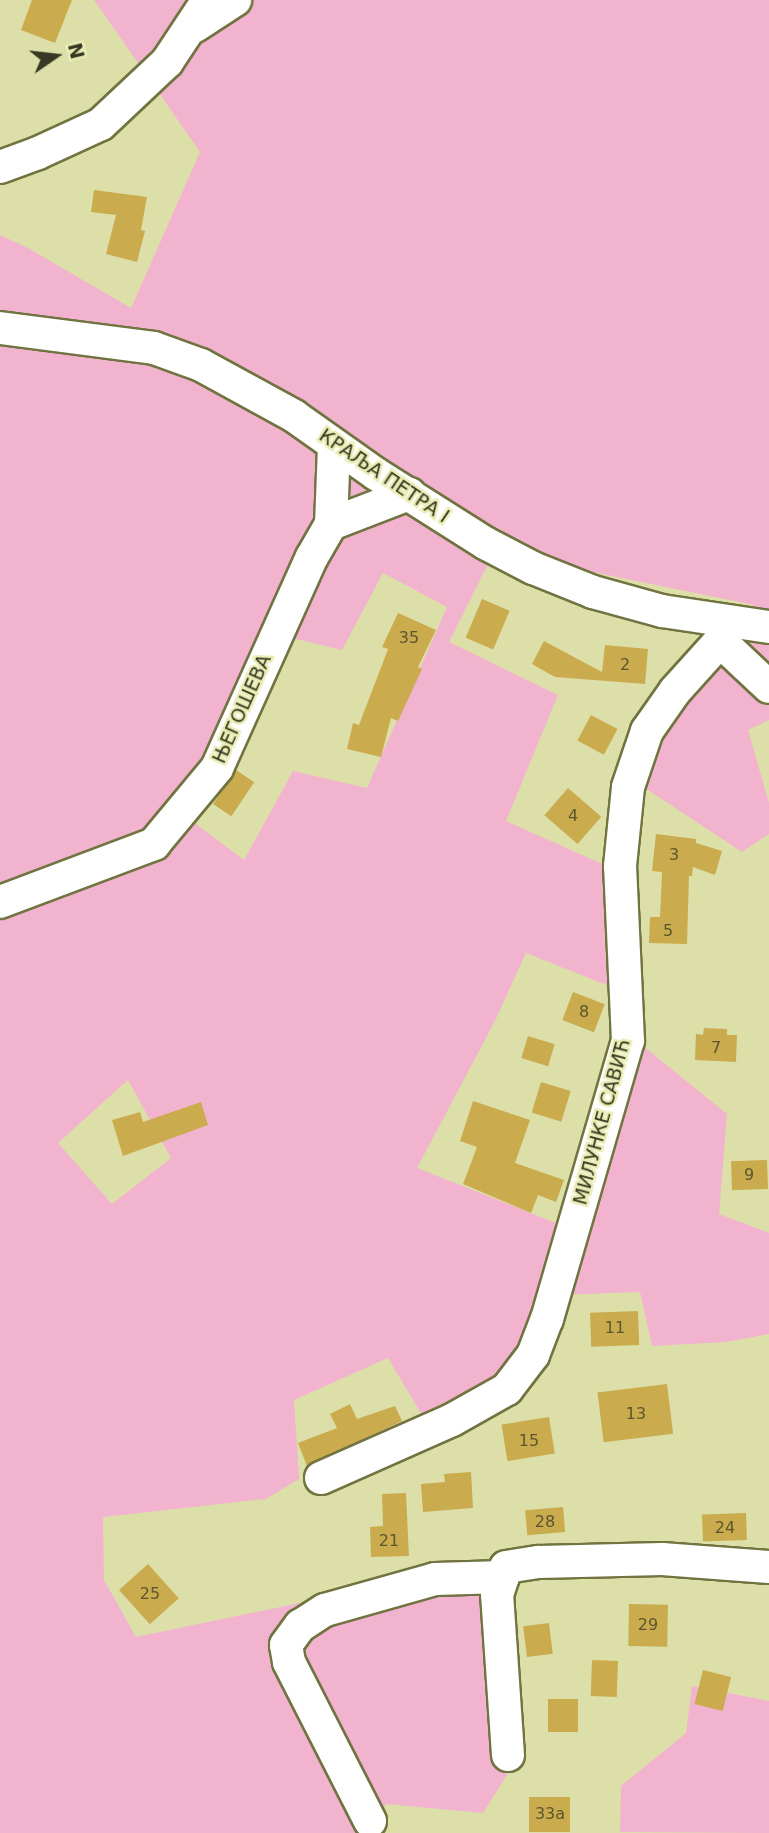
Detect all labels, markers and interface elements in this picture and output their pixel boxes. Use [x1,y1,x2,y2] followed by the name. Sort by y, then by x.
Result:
[21,21,91,91] north arrow
[64,41,89,61] text: N
[315,424,453,528] street label: КРАЉА ПЕТРА I
[399,628,419,648] house number: 35
[208,651,276,767] street label: ЊЕГОШЕВА
[620,655,630,675] house number: 2
[568,806,578,826] house number: 4
[669,845,679,865] house number: 3
[663,921,673,941] house number: 5
[579,1002,589,1022] house number: 8
[569,1037,635,1207] street label: МИЛУНКЕ САВИЋ
[711,1038,721,1058] house number: 7
[744,1165,754,1185] house number: 9
[605,1318,625,1338] house number: 11
[626,1404,646,1424] house number: 13
[519,1431,539,1451] house number: 15
[535,1512,555,1532] house number: 28
[715,1518,735,1538] house number: 24
[379,1531,399,1551] house number: 21
[140,1584,160,1604] house number: 25
[638,1615,658,1635] house number: 29
[535,1804,565,1824] house number: 33a

